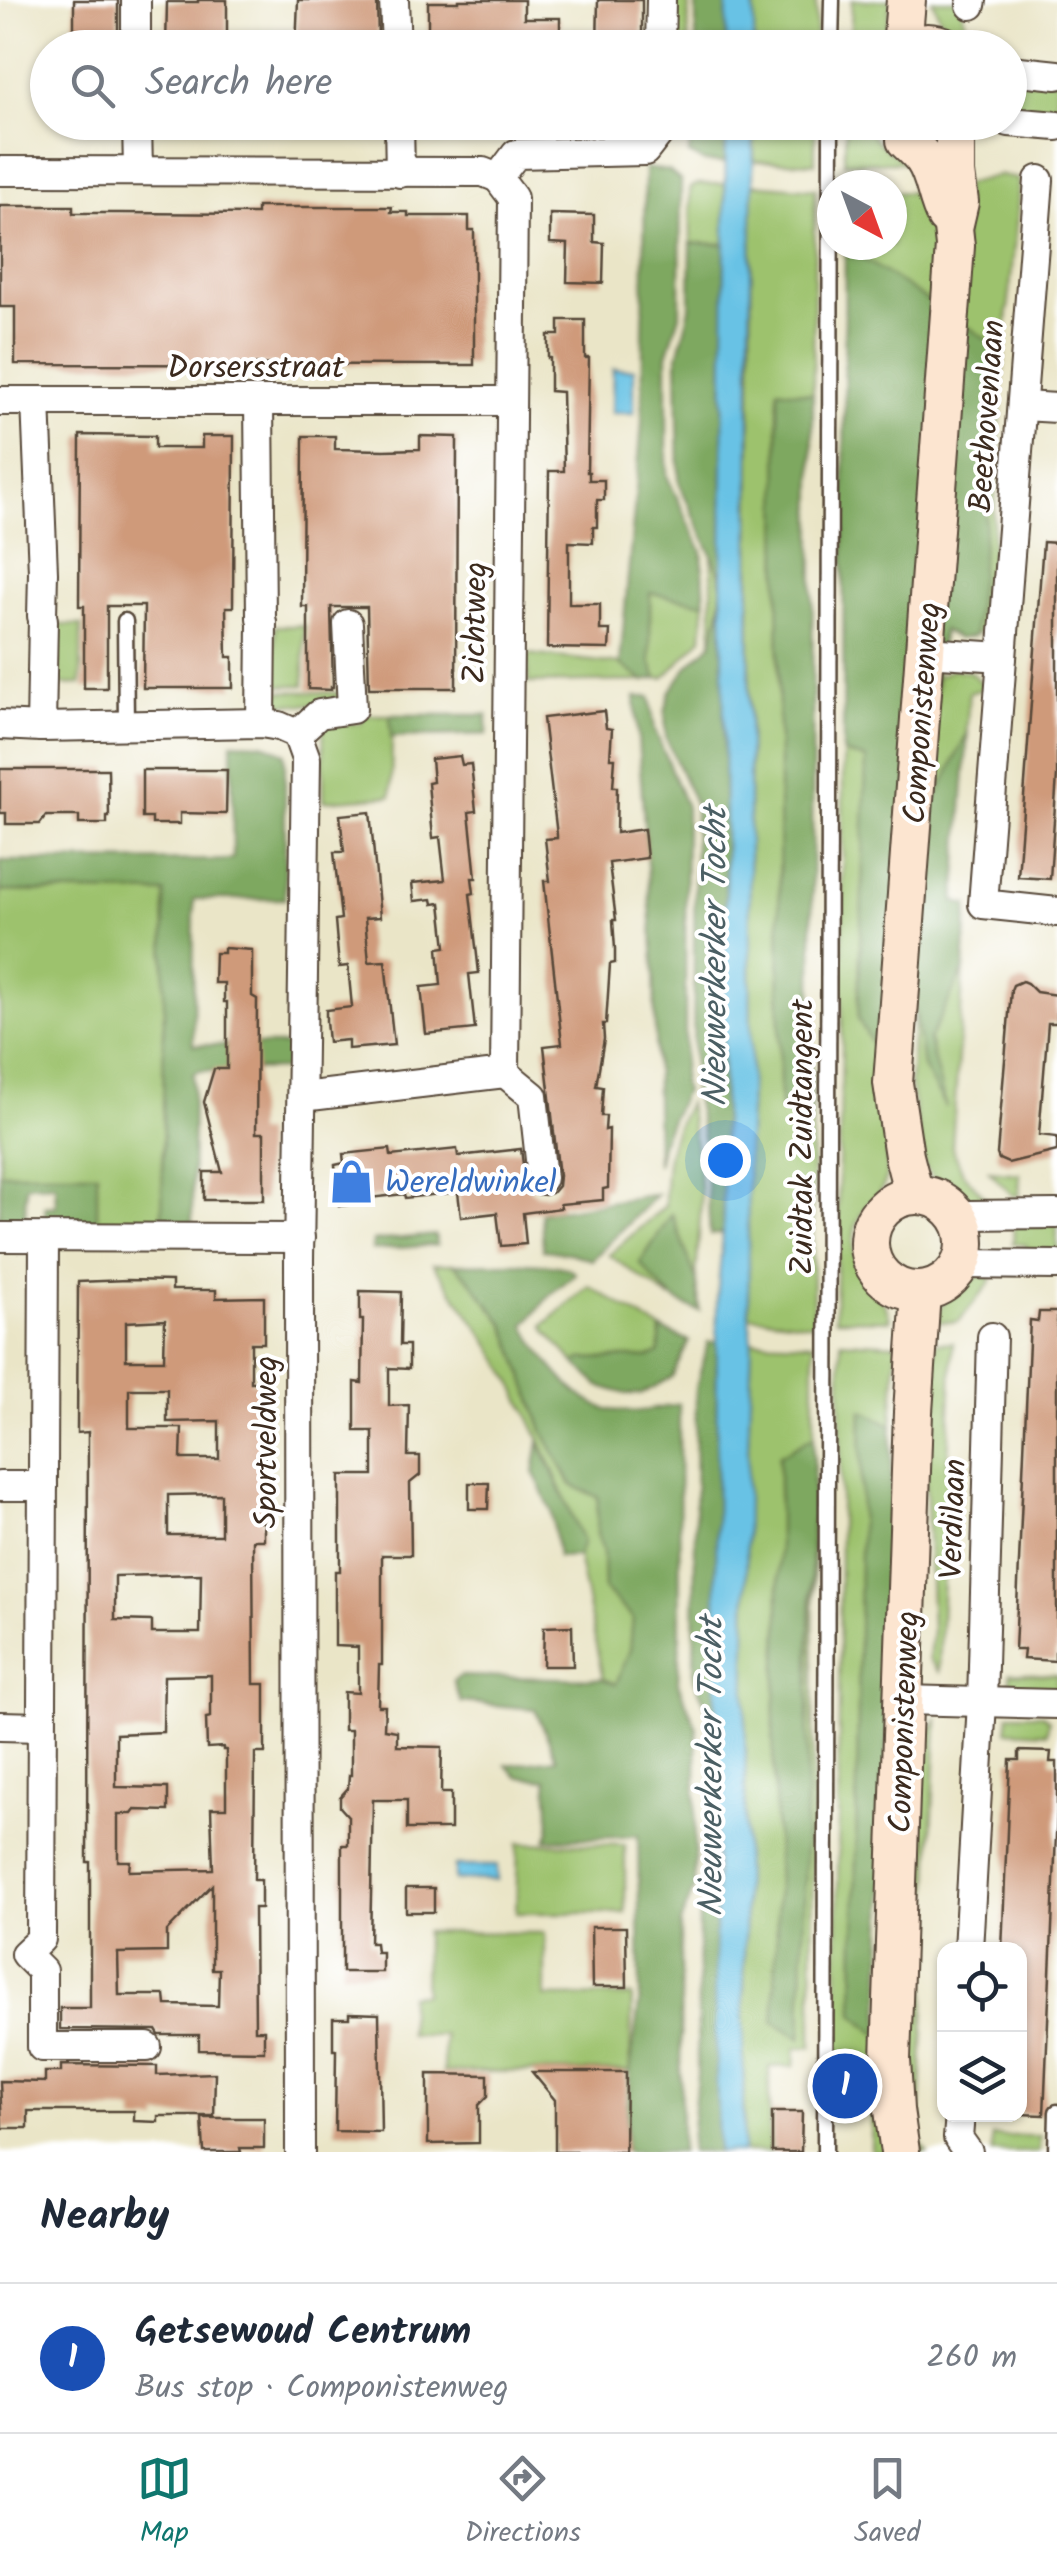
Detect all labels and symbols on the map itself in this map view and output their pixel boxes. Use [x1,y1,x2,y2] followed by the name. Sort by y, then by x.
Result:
[817,170,907,260] north arrow
[956,318,1021,514] street label: Beethovenlaan
[168,343,345,394] street label: Dorsersstraat
[450,561,503,685] street label: Zichtweg
[890,601,957,826] street label: Componistenweg
[689,802,745,1107] water label: Nieuwerkerker Tocht
[778,998,829,1275] street label: Zuidtak Zuidtangent
[700,1135,751,1186] your location
[328,1157,376,1205] shop icon: Wereldwinkel
[385,1158,557,1209] place label: Wereldwinkel
[242,1356,293,1528] street label: Sportveldweg
[927,1458,982,1580] street label: Verdilaan
[876,1610,935,1834] street label: Componistenweg
[685,1612,741,1917] water label: Nieuwerkerker Tocht
[812,2048,878,2124] pin: 1

